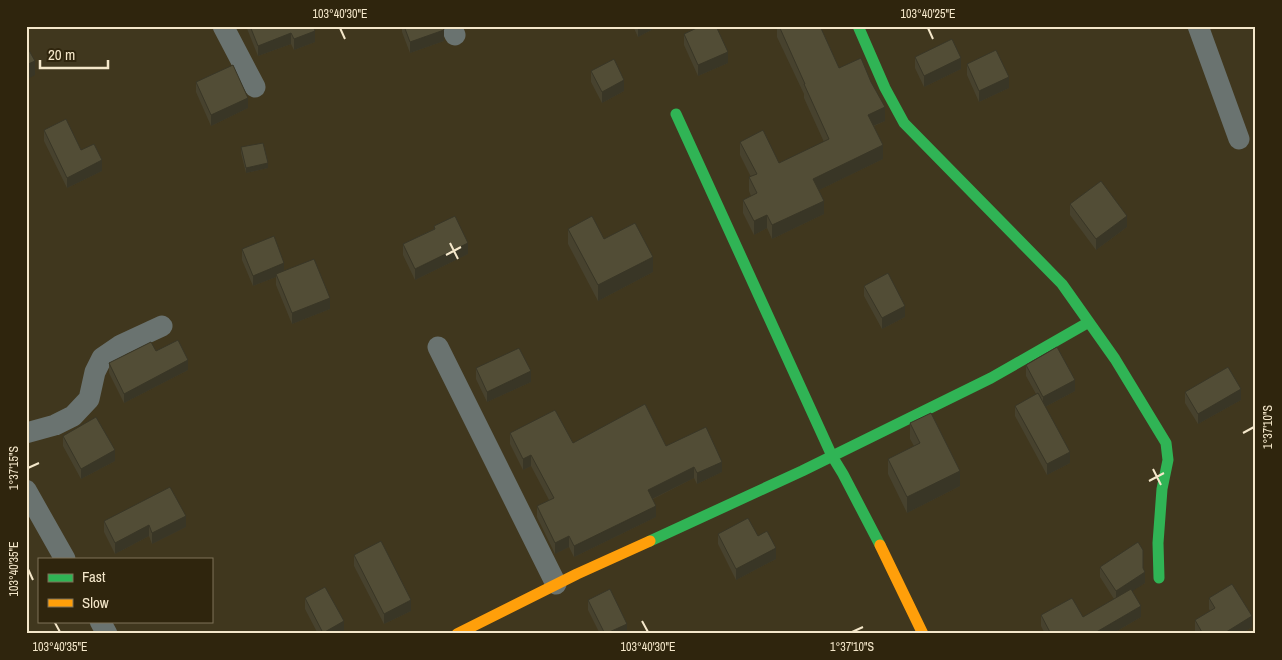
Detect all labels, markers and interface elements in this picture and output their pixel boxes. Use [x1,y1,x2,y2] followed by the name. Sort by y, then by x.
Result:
[312,6,368,22] text: 103°40'30"E
[900,6,956,22] text: 103°40'25"E
[40,38,108,70] scale bar
[48,44,75,65] text: 20 m
[1260,405,1276,449] text: 1°37'10"S
[6,446,22,490] text: 1°37'15"S
[6,541,22,597] text: 103°40'35"E
[38,558,212,622] legend
[82,566,106,587] text: Fast
[82,592,109,613] text: Slow
[32,639,88,655] text: 103°40'35"E
[620,639,676,655] text: 103°40'30"E
[830,639,874,655] text: 1°37'10"S

